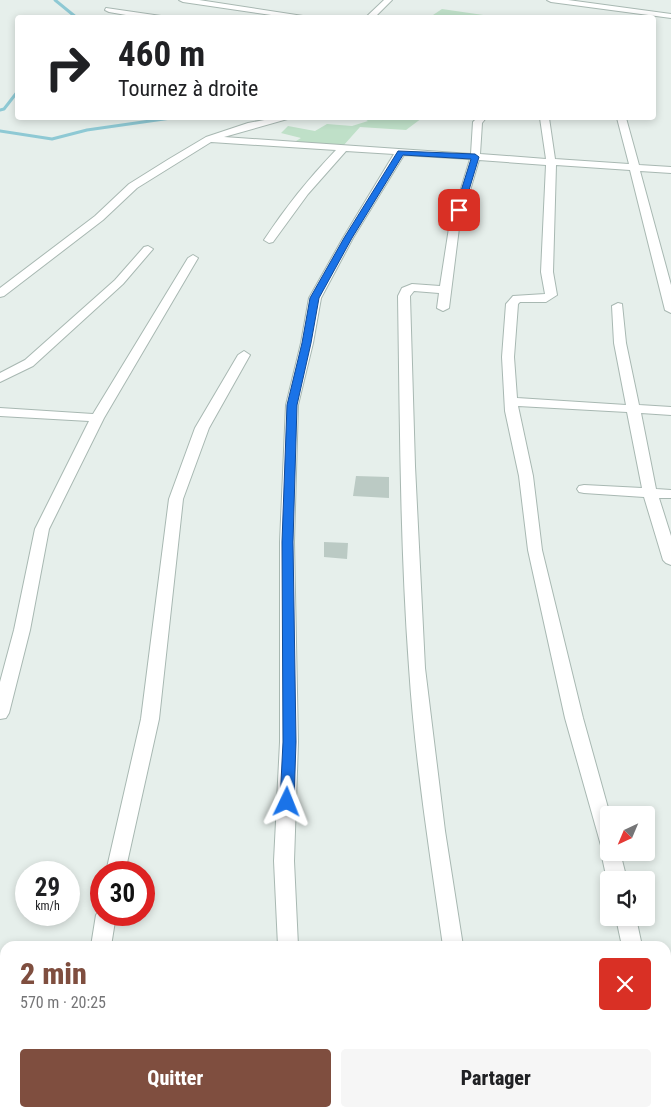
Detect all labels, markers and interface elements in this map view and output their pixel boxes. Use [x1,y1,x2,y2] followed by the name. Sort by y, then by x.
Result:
[118,34,205,75] text: 460 m
[35,35,100,100] icon: right
[118,76,258,101] text: Tournez à droite
[438,189,480,231] pin
[445,196,473,224] icon: arrive
[260,775,312,827] position arrow
[600,806,655,861] north arrow
[600,806,655,926] map controls
[90,861,155,926] speed limit sign: 30
[600,871,655,926] button: sound
[35,873,60,902] text: 29
[35,899,60,913] text: km/h
[20,956,87,991] text: 2 min
[599,958,651,1010] button: close
[20,993,106,1012] text: 570 m · 20:25
[20,1049,331,1107] button: Quitter
[341,1049,651,1107] button: Partager

